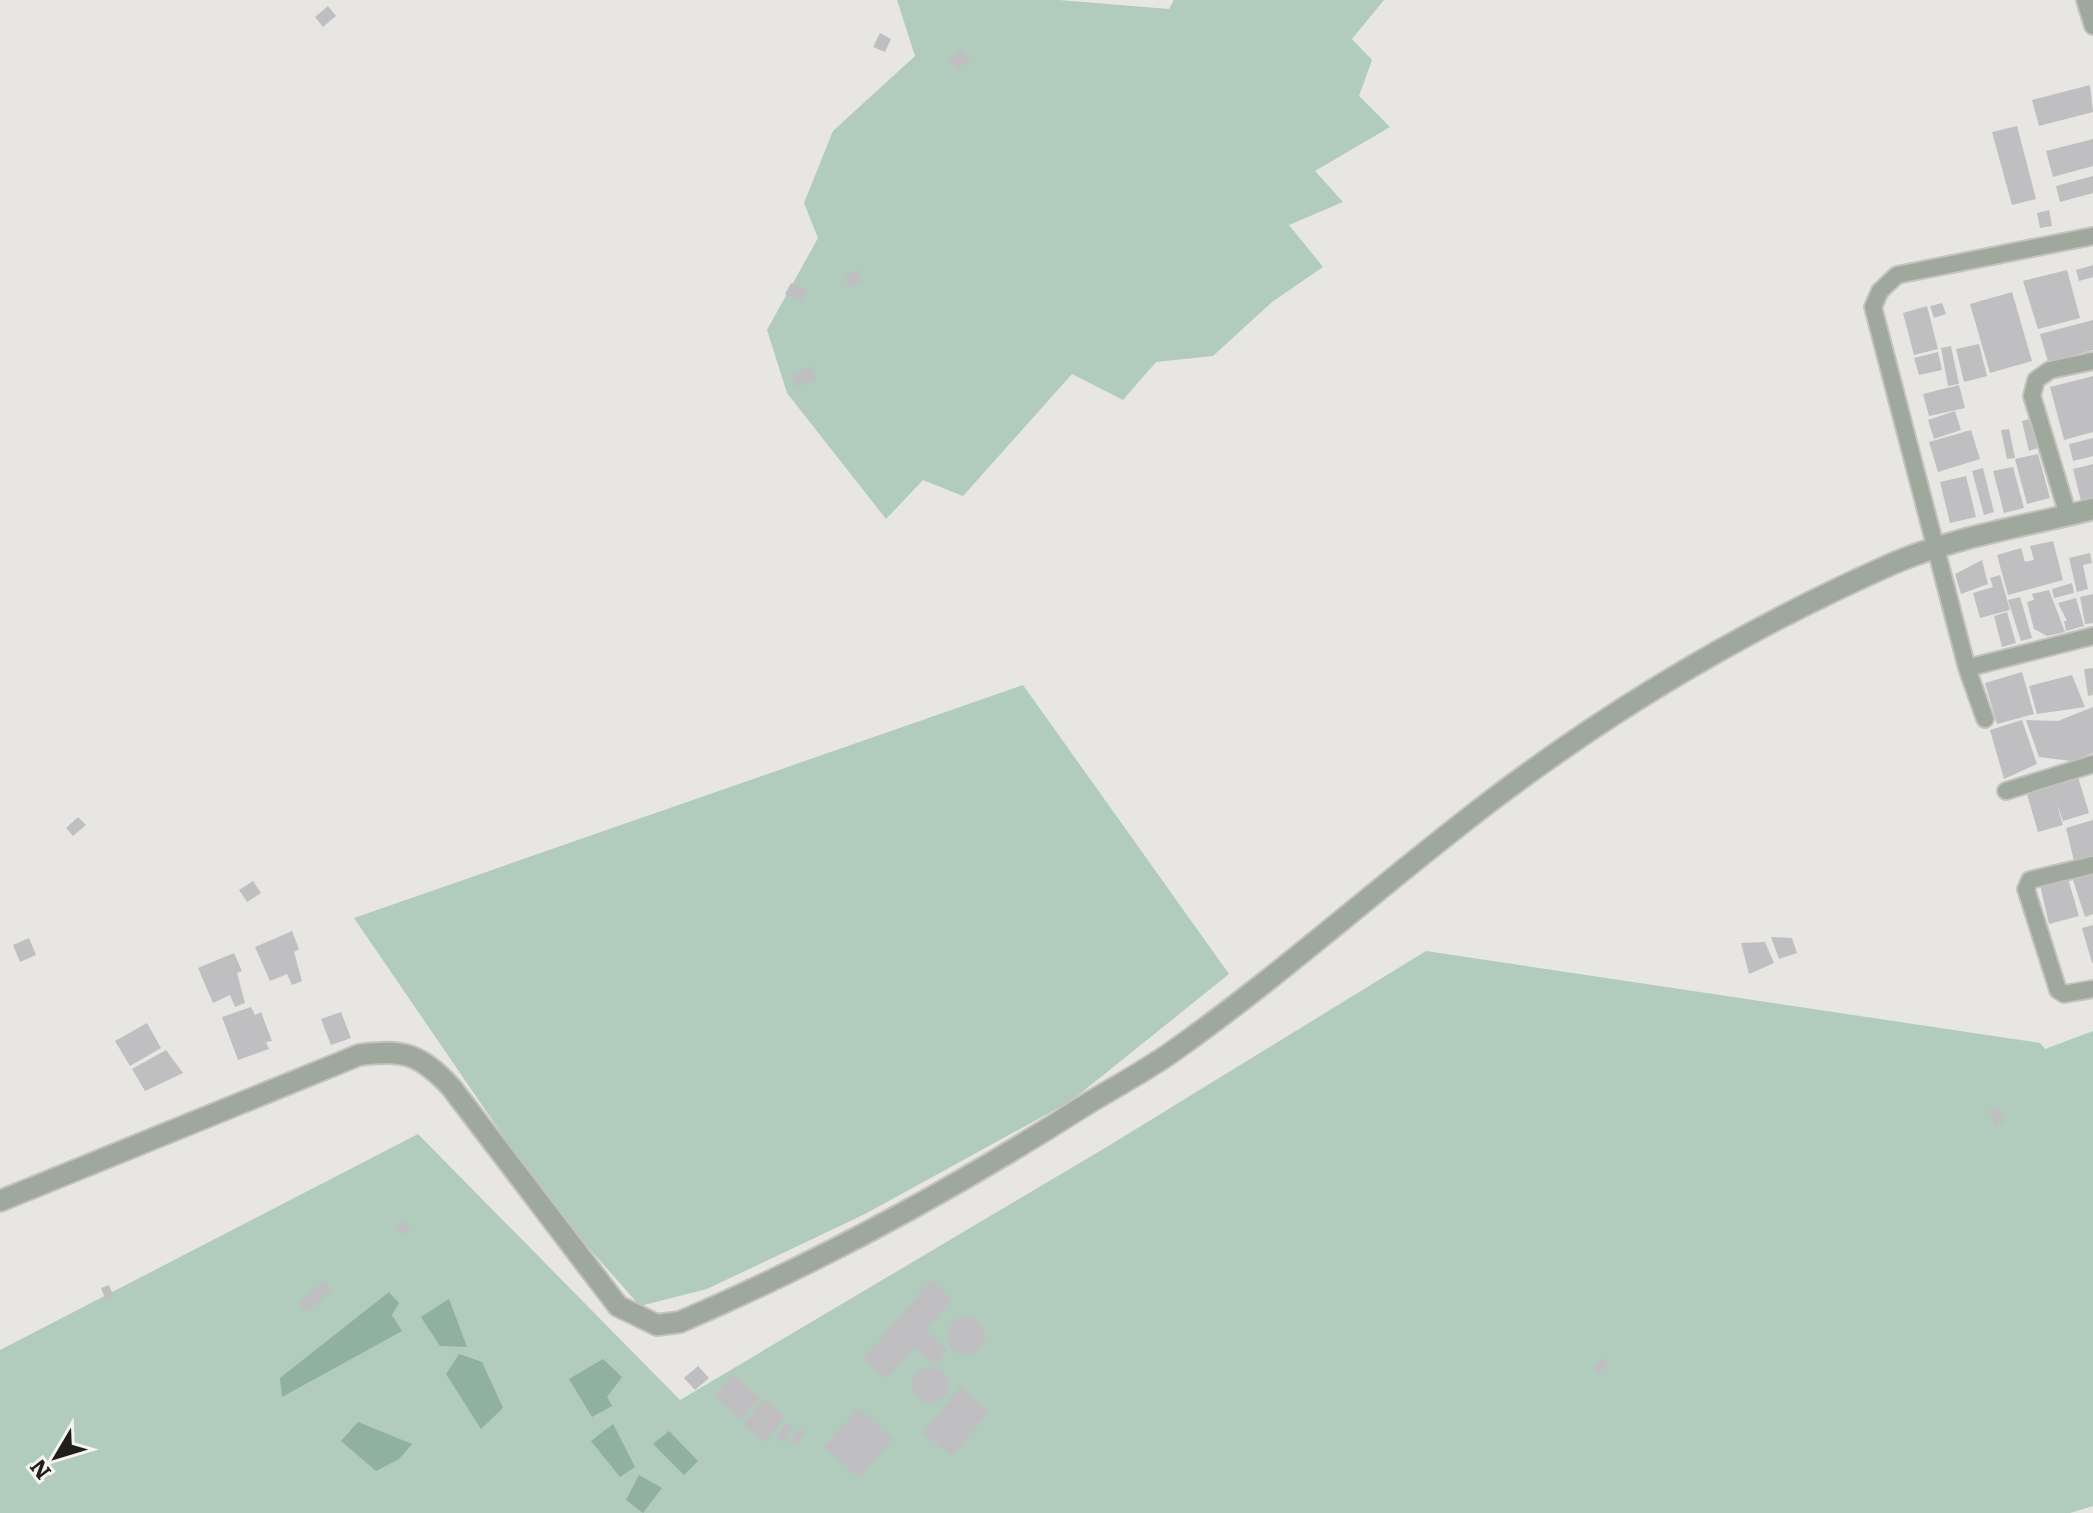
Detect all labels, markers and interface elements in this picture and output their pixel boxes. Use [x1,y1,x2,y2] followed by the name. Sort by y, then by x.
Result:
[16,1417,96,1497] north arrow
[20,1453,58,1488] text: N

